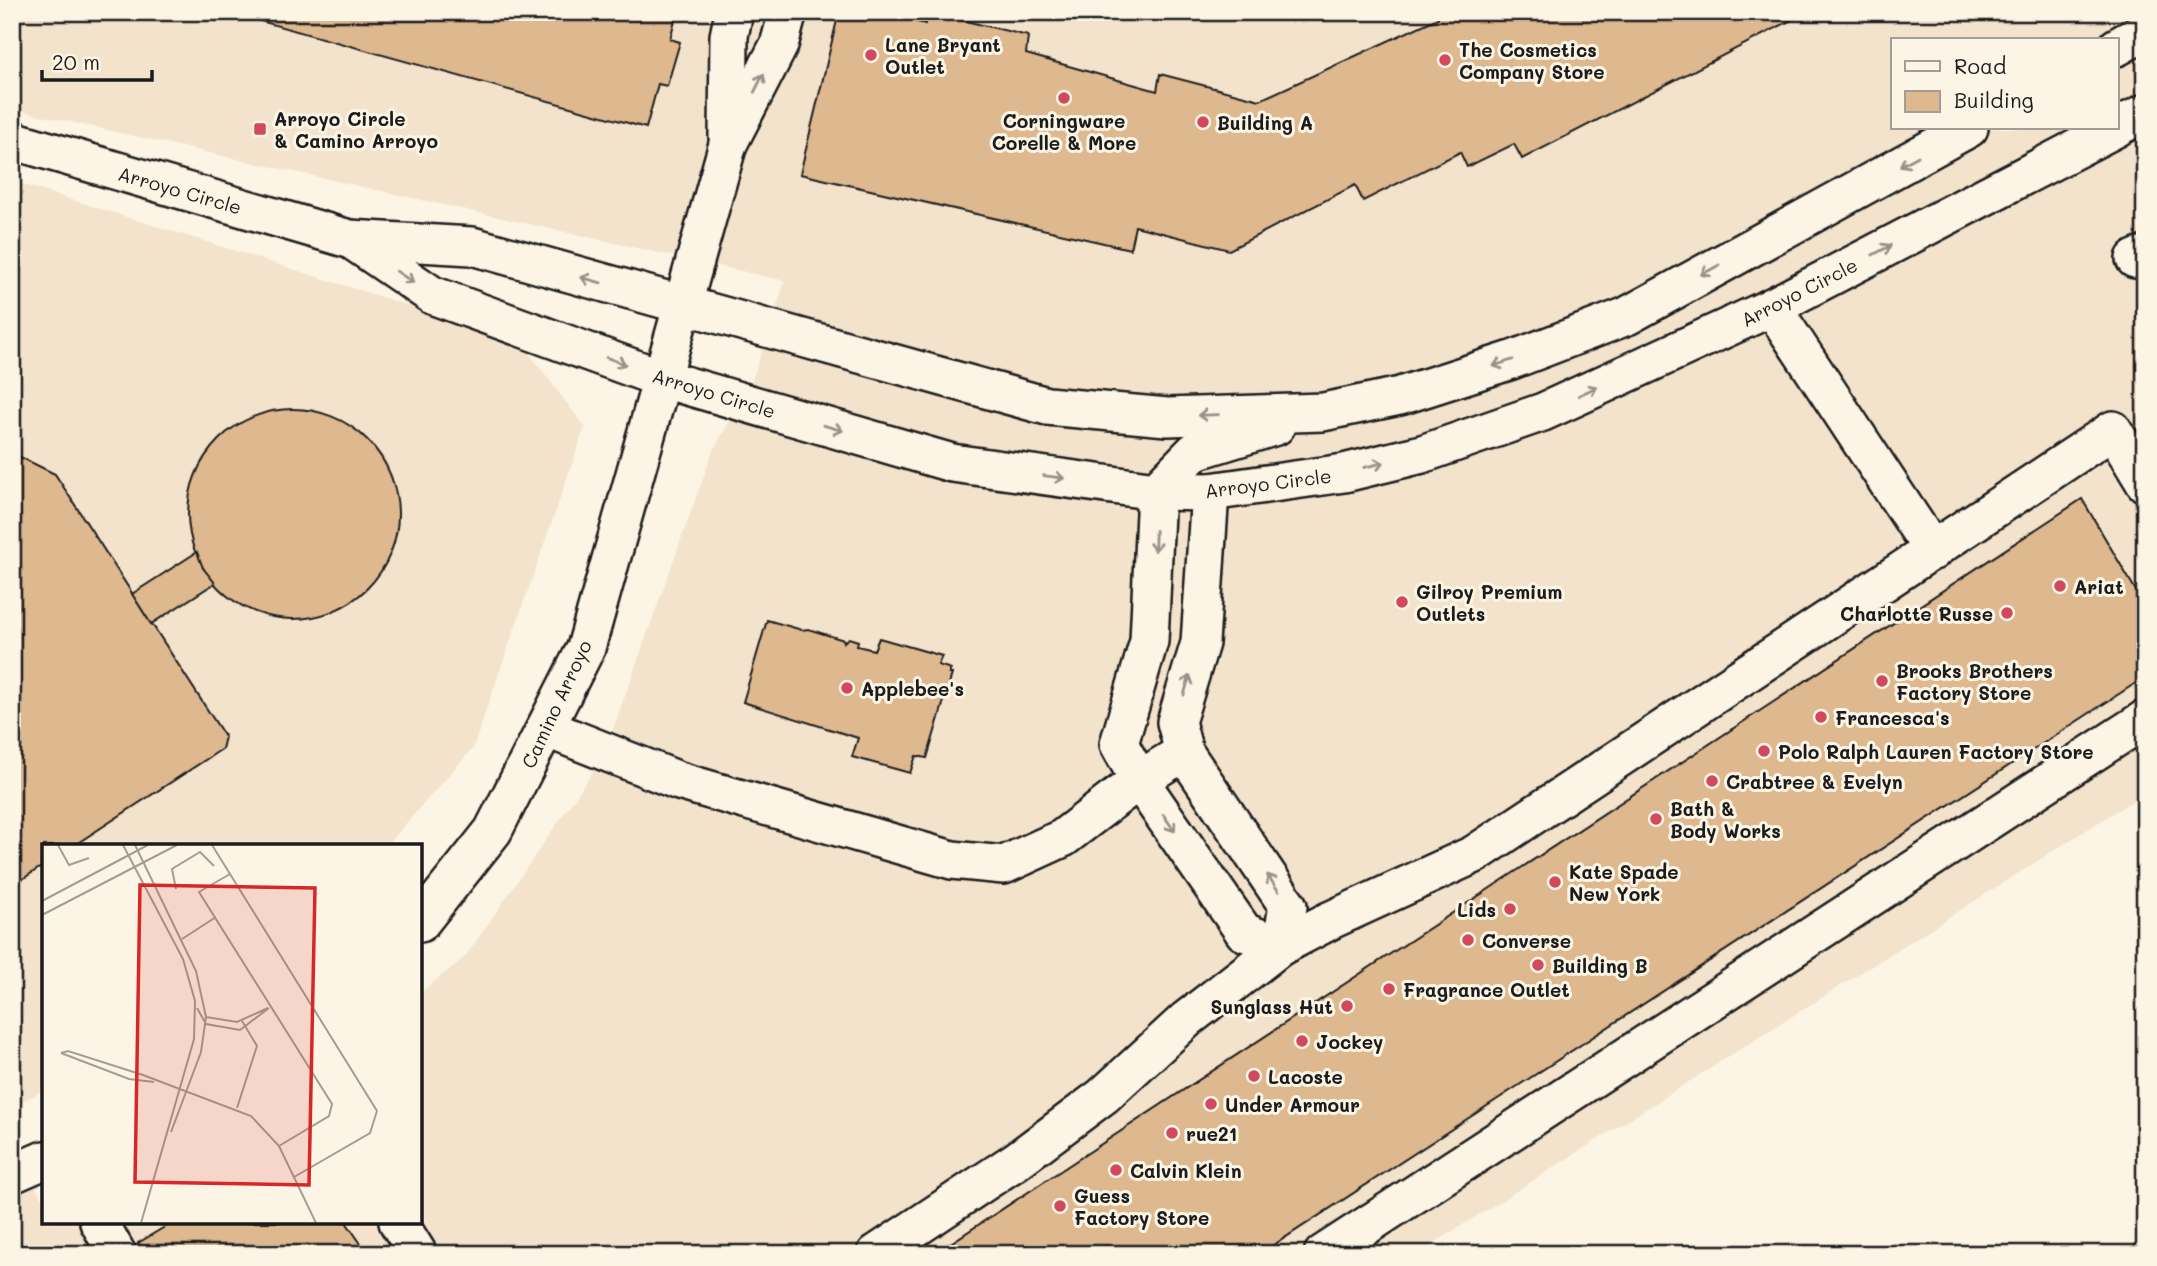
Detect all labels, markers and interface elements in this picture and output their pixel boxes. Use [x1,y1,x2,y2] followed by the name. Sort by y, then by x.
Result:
[885,32,1001,79] place label: Lane Bryant Outlet
[1459,37,1604,84] place label: The Cosmetics Company Store
[42,38,152,82] scale bar
[1891,38,2118,130] legend
[863,47,879,63] marker: Lane Bryant Outlet
[52,48,100,75] text: 20 m
[1437,52,1453,68] marker: The Cosmetics Company Store
[1954,52,2006,79] text: Road
[753,73,767,94] one-way arrow
[1954,86,2034,113] text: Building
[1056,90,1072,106] marker: Corningware Corelle & More
[274,106,438,153] place label: Arroyo Circle & Camino Arroyo
[992,108,1136,155] place label: Corningware Corelle & More
[1217,110,1313,135] place label: Building A
[1195,114,1211,130] marker: Building A
[252,121,268,137] marker: Arroyo Circle & Camino Arroyo
[1899,154,1920,168] one-way arrow
[115,160,245,220] street label: Arroyo Circle
[1871,243,1891,257] one-way arrow
[1737,252,1861,332] street label: Arroyo Circle
[1700,263,1720,277] one-way arrow
[395,270,414,284] one-way arrow
[580,272,602,285] one-way arrow
[604,356,626,369] one-way arrow
[1492,358,1514,371] one-way arrow
[649,362,779,424] street label: Arroyo Circle
[1577,384,1598,397] one-way arrow
[1197,409,1220,422] one-way arrow
[822,423,844,436] one-way arrow
[1362,458,1385,472] one-way arrow
[1203,463,1333,503] street label: Arroyo Circle
[1043,471,1065,484] one-way arrow
[1148,529,1162,552] one-way arrow
[2074,574,2124,599] place label: Ariat
[2052,578,2068,594] marker: Ariat
[1416,579,1562,626] place label: Gilroy Premium Outlets
[1394,594,1410,610] marker: Gilroy Premium Outlets
[1840,601,1993,626] place label: Charlotte Russe
[1999,605,2015,621] marker: Charlotte Russe
[515,636,597,772] street label: Camino Arroyo
[1896,658,2053,705] place label: Brooks Brothers Factory Store
[1874,673,1890,689] marker: Brooks Brothers Factory Store
[1181,675,1194,697] one-way arrow
[861,676,964,701] place label: Applebee's
[839,680,855,696] marker: Applebee's
[1835,705,1950,730] place label: Francesca's
[1813,709,1829,725] marker: Francesca's
[1778,739,2094,764] place label: Polo Ralph Lauren Factory Store
[1756,743,1772,759] marker: Polo Ralph Lauren Factory Store
[1726,769,1903,794] place label: Crabtree & Evelyn
[1704,773,1720,789] marker: Crabtree & Evelyn
[1670,796,1781,843] place label: Bath & Body Works
[1648,811,1664,827] marker: Bath & Body Works
[1162,813,1176,832] one-way arrow
[42,844,422,1224] inset map
[1569,859,1679,906] place label: Kate Spade New York
[1265,874,1280,893] one-way arrow
[1547,874,1563,890] marker: Kate Spade New York
[1457,897,1496,922] place label: Lids
[1502,901,1518,917] marker: Lids
[1482,928,1571,953] place label: Converse
[1460,932,1476,948] marker: Converse
[1552,953,1648,978] place label: Building B
[1530,957,1546,973] marker: Building B
[1403,977,1570,1002] place label: Fragrance Outlet
[1381,981,1397,997] marker: Fragrance Outlet
[1211,994,1333,1019] place label: Sunglass Hut
[1339,998,1355,1014] marker: Sunglass Hut
[1316,1029,1383,1054] place label: Jockey
[1294,1033,1310,1049] marker: Jockey
[1268,1064,1343,1089] place label: Lacoste
[1246,1068,1262,1084] marker: Lacoste
[1225,1092,1360,1117] place label: Under Armour
[1203,1096,1219,1112] marker: Under Armour
[1186,1121,1237,1146] place label: rue21
[1164,1125,1180,1141] marker: rue21
[1130,1158,1242,1183] place label: Calvin Klein
[1108,1162,1124,1178] marker: Calvin Klein
[1074,1183,1209,1230] place label: Guess Factory Store
[1052,1198,1068,1214] marker: Guess Factory Store

